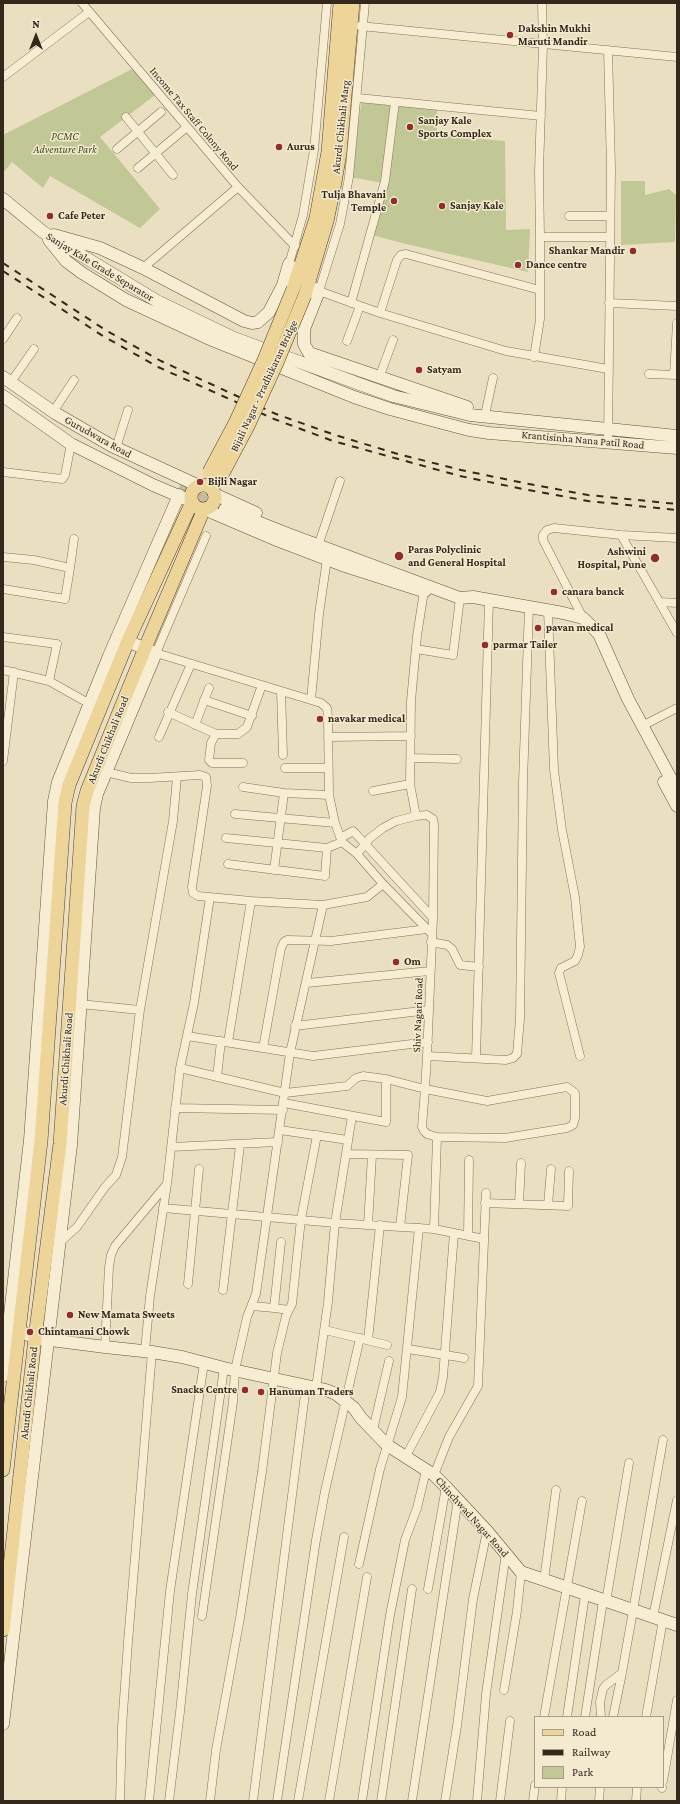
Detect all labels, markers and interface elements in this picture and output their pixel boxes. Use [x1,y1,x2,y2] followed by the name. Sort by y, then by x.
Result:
[16,16,56,56] north arrow
[32,18,40,30] text: N
[518,22,591,48] place label: Dakshin Mukhi Maruti Mandir
[505,30,515,40] marker: Dakshin Mukhi Maruti Mandir
[147,65,241,173] street label: Income Tax Staff Colony Road
[330,79,352,175] street label: Akurdi Chikhali Marg
[418,114,492,140] place label: Sanjay Kale Sports Complex
[405,122,415,132] marker: Sanjay Kale Sports Complex
[33,130,97,156] park label: PCMC Adventure Park
[287,140,315,154] place label: Aurus
[274,142,284,152] marker: Aurus
[321,188,386,214] place label: Tulja Bhavani Temple
[389,196,399,206] marker: Tulja Bhavani Temple
[450,199,504,213] place label: Sanjay Kale
[437,201,447,211] marker: Sanjay Kale
[58,209,105,223] place label: Cafe Peter
[45,211,55,221] marker: Cafe Peter
[44,230,156,304] street label: Sanjay Kale Grade Separator
[549,244,625,258] place label: Shankar Mandir
[628,246,638,256] marker: Shankar Mandir
[526,258,587,272] place label: Dance centre
[513,260,523,270] marker: Dance centre
[228,318,300,454] street label: Bijali Nagar - Pradhikaran Bridge
[427,363,462,377] place label: Satyam
[414,365,424,375] marker: Satyam
[62,413,134,461] street label: Gurudwara Road
[521,428,645,452] street label: Krantisinha Nana Patil Road
[208,475,257,489] place label: Bijli Nagar
[195,477,205,487] marker: Bijli Nagar
[408,543,506,569] place label: Paras Polyclinic and General Hospital
[578,545,646,571] place label: Ashwini Hospital, Pune
[393,550,405,562] marker: Paras Polyclinic and General Hospital
[649,552,661,564] marker: Ashwini Hospital, Pune
[562,585,624,599] place label: canara banck
[549,587,559,597] marker: canara banck
[546,621,614,635] place label: pavan medical
[533,623,543,633] marker: pavan medical
[493,638,557,652] place label: parmar Tailer
[480,640,490,650] marker: parmar Tailer
[84,694,132,786] street label: Akurdi Chikhali Road
[328,712,405,726] place label: navakar medical
[315,714,325,724] marker: navakar medical
[404,955,421,969] place label: Om
[391,957,401,967] marker: Om
[410,977,426,1053] street label: Shiv Nagari Road
[56,1012,76,1106] street label: Akurdi Chikhali Road
[78,1308,175,1322] place label: New Mamata Sweets
[65,1310,75,1320] marker: New Mamata Sweets
[38,1325,129,1339] place label: Chintamani Chowk
[25,1327,35,1337] marker: Chintamani Chowk
[18,1346,40,1440] street label: Akurdi Chikhali Road
[171,1383,237,1397] place label: Snacks Centre
[240,1385,250,1395] marker: Snacks Centre
[269,1385,354,1399] place label: Hanuman Traders
[256,1387,266,1397] marker: Hanuman Traders
[432,1474,512,1560] street label: Chinchwad Nagar Road
[534,1716,664,1788] legend
[572,1725,596,1739] text: Road
[572,1745,610,1759] text: Railway
[572,1765,593,1779] text: Park

